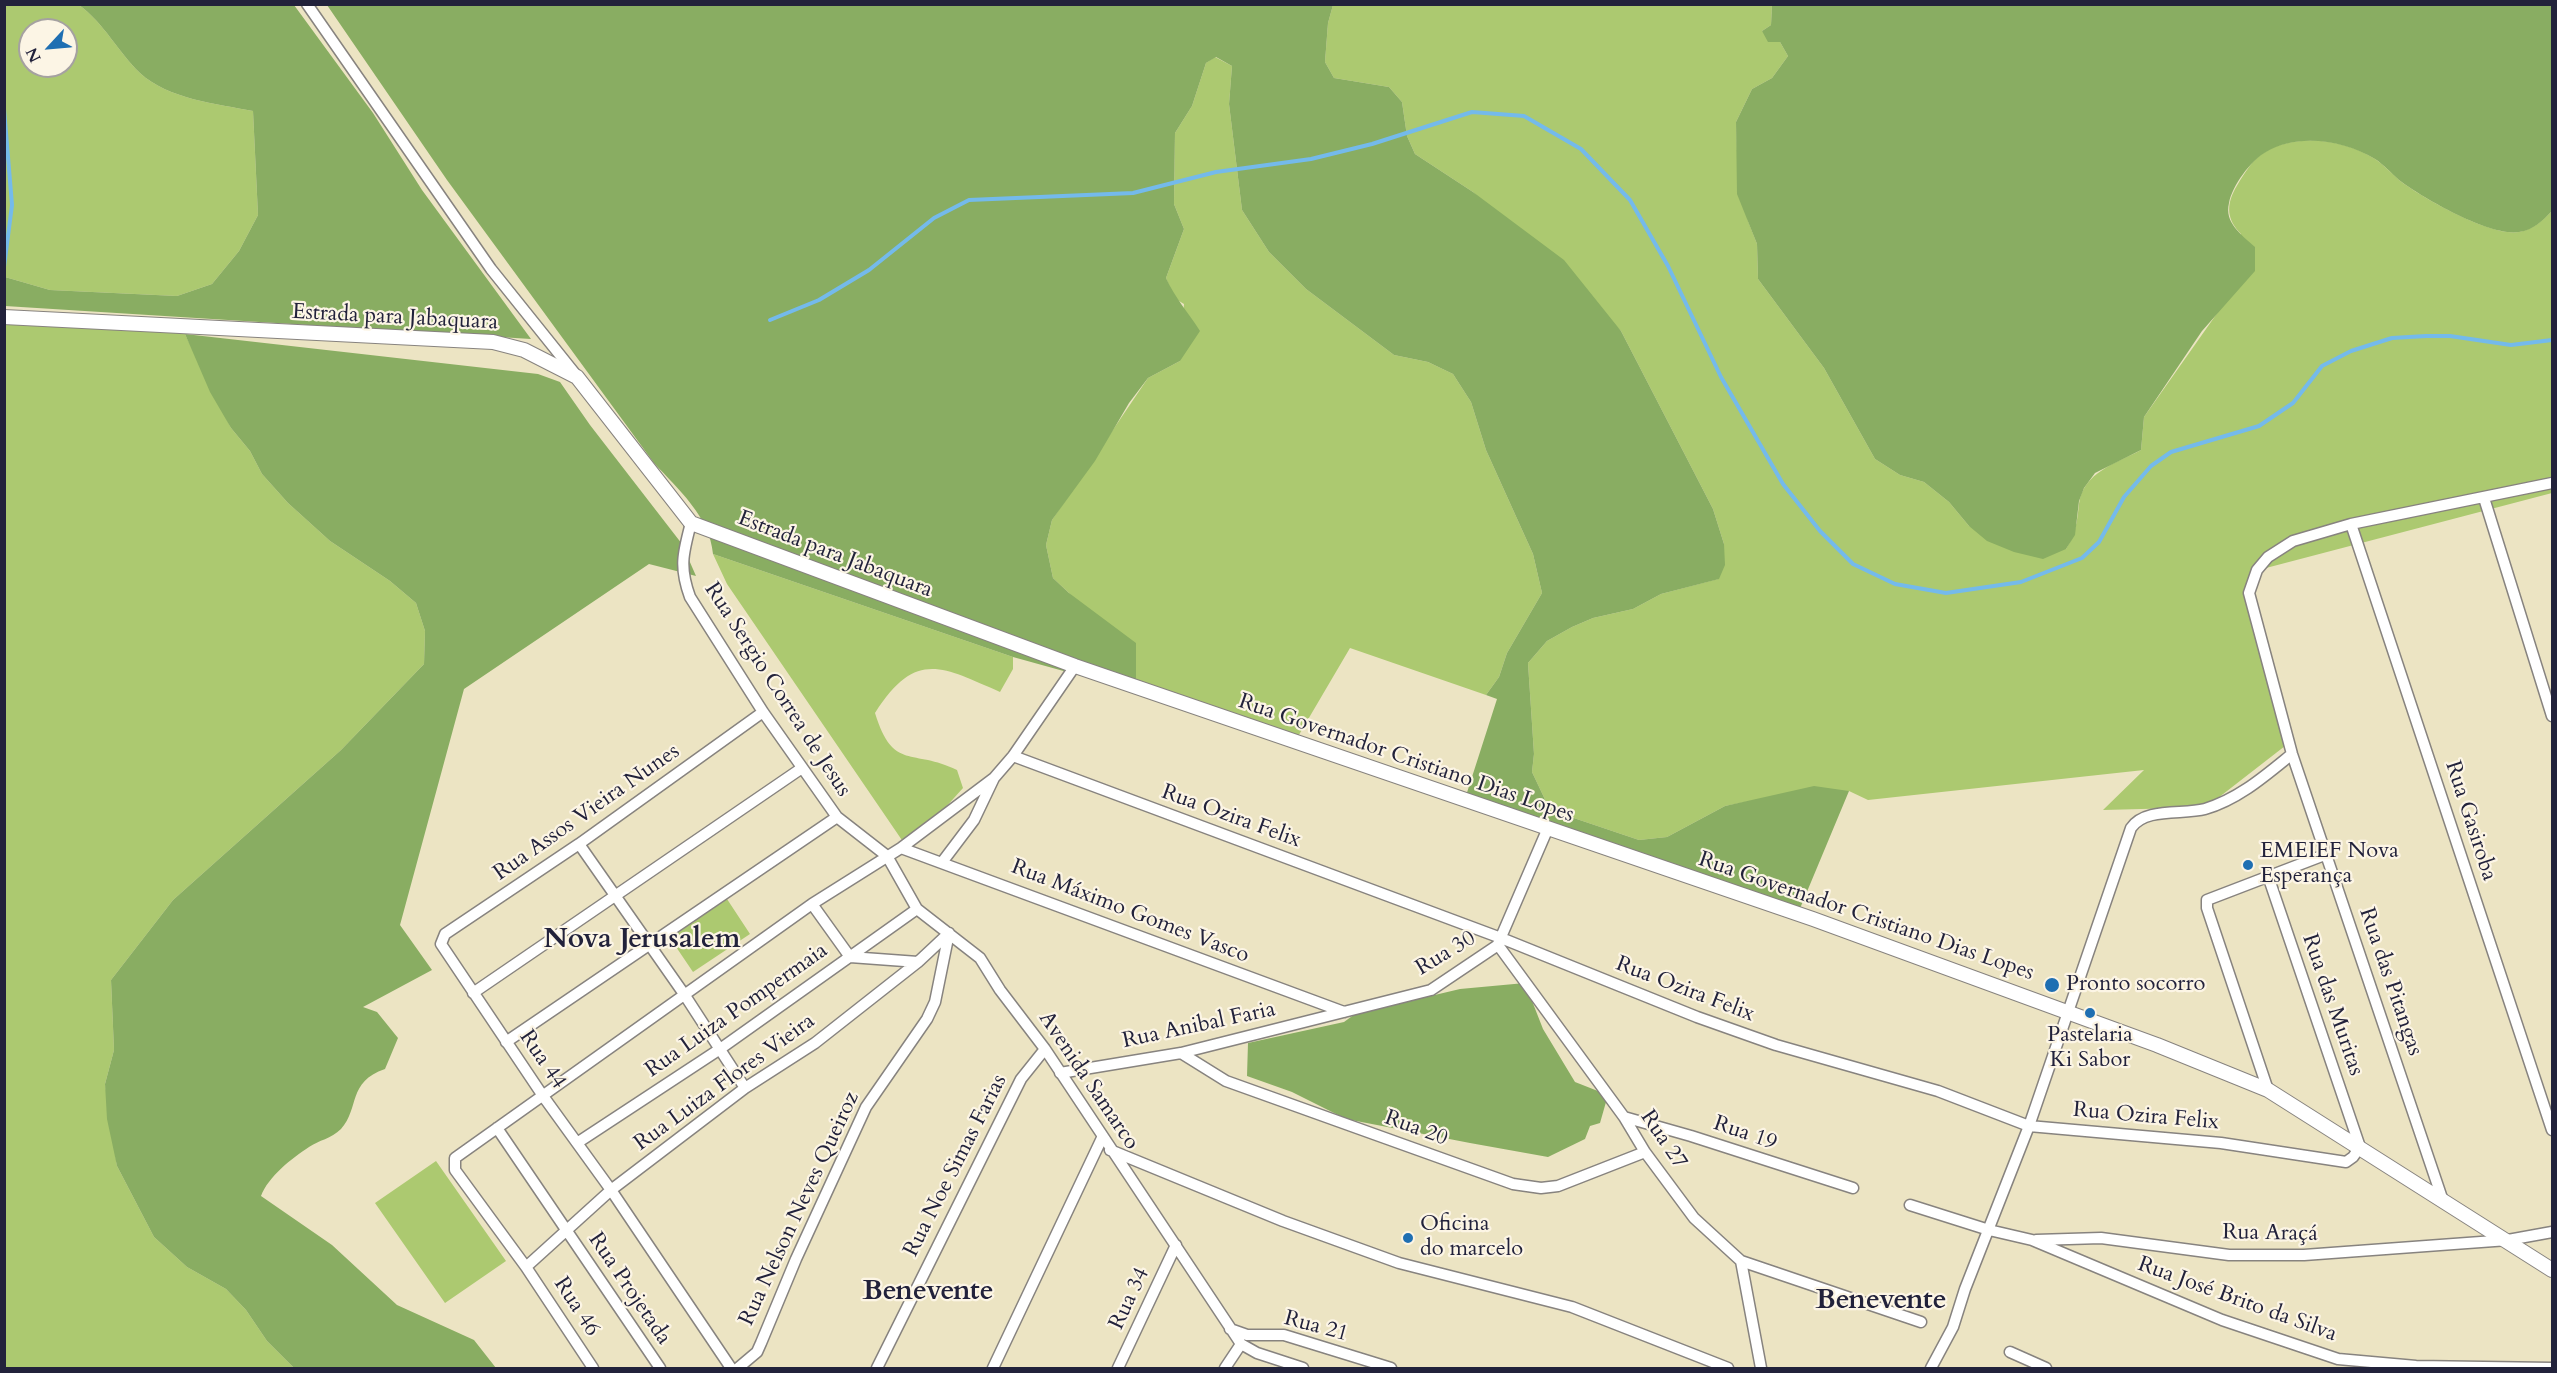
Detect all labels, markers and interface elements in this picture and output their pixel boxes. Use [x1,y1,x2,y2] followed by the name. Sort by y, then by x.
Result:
[18,18,78,78] north arrow
[21,44,47,66] text: N
[291,299,499,337] street label: Estrada para Jabaquara
[734,506,936,604] street label: Estrada para Jabaquara
[698,578,856,802] street label: Rua Sergio Correa de Jesus
[1235,689,1577,829] street label: Rua Governador Cristiano Dias Lopes
[489,739,685,887] street label: Rua Assos Vieira Nunes
[2438,758,2502,884] street label: Rua Gasiroba
[1158,780,1304,854] street label: Rua Ozira Felix
[2260,839,2399,890] place label: EMEIEF Nova Esperança
[1695,847,2037,987] street label: Rua Governador Cristiano Dias Lopes
[1007,854,1253,970] street label: Rua Máximo Gomes Vasco
[2241,858,2255,872] marker: EMEIEF Nova Esperança
[2352,905,2428,1059] street label: Rua das Pitangas
[543,924,741,958] district label: Nova Jerusalem
[1411,926,1481,982] street label: Rua 30
[2295,931,2369,1079] street label: Rua das Muritas
[641,938,833,1084] street label: Rua Luiza Pompermaia
[1612,951,1758,1029] street label: Rua Ozira Felix
[2066,972,2205,998] place label: Pronto socorro
[2043,976,2061,994] marker: Pronto socorro
[1120,997,1278,1055] street label: Rua Anibal Faria
[2083,1006,2097,1020] marker: Pastelaria Ki Sabor
[1032,1007,1144,1155] street label: Avenida Samarco
[629,1009,821,1157] street label: Rua Luiza Flores Vieira
[2047,1023,2133,1074] place label: Pastelaria Ki Sabor
[513,1026,571,1094] street label: Rua 44
[899,1070,1013,1262] street label: Rua Noe Simas Farias
[734,1088,866,1330] street label: Rua Nelson Neves Queiroz
[2072,1097,2220,1137] street label: Rua Ozira Felix
[1381,1105,1451,1153] street label: Rua 20
[1634,1106,1692,1174] street label: Rua 27
[1710,1111,1780,1157] street label: Rua 19
[1420,1212,1523,1264] place label: Oficina do marcelo
[2222,1220,2318,1248] street label: Rua Araçá
[582,1228,676,1350] street label: Rua Projetada
[1401,1231,1415,1245] marker: Oficina do marcelo
[2134,1252,2340,1348] street label: Rua José Brito da Silva
[1104,1264,1156,1334] street label: Rua 34
[547,1272,605,1342] street label: Rua 46
[862,1276,994,1310] district label: Benevente
[1815,1285,1947,1319] district label: Benevente
[1281,1306,1351,1348] street label: Rua 21

